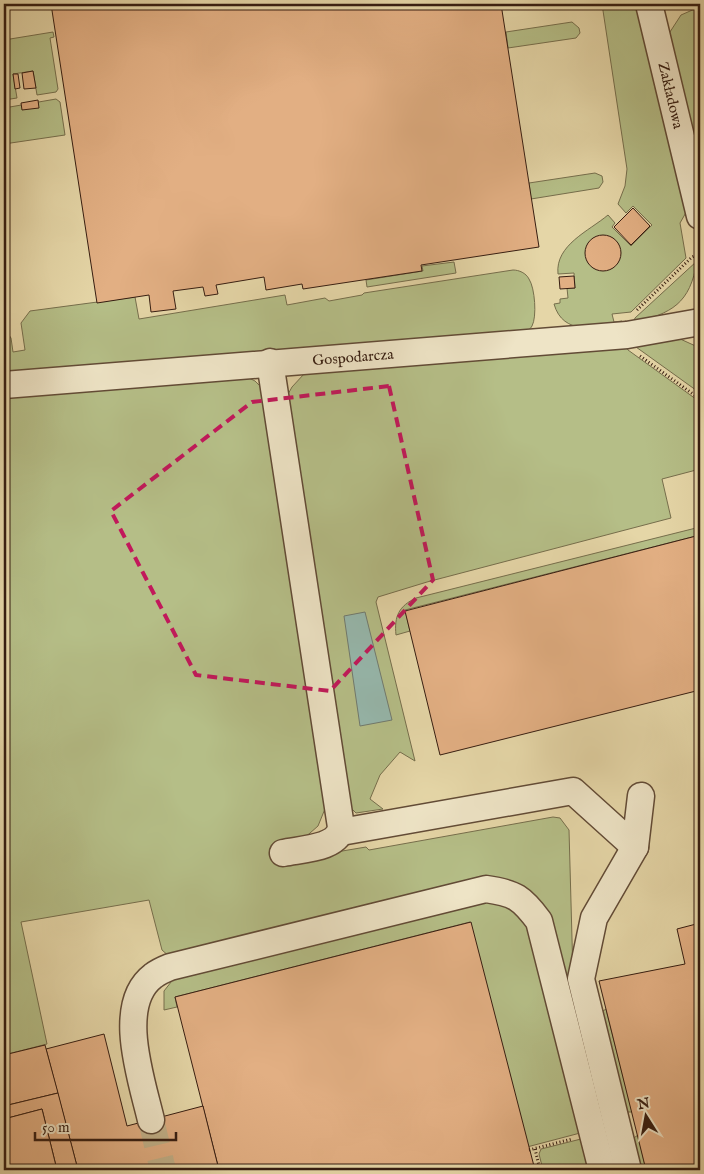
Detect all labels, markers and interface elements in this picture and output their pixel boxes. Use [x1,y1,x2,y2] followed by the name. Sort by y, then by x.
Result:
[654,60,688,131] street label: Zakładowa
[312,344,395,370] street label: Gospodarcza
[622,1092,672,1142] north arrow
[635,1094,651,1114] text: N
[35,1109,176,1141] scale bar
[42,1118,70,1137] text: 50 m

